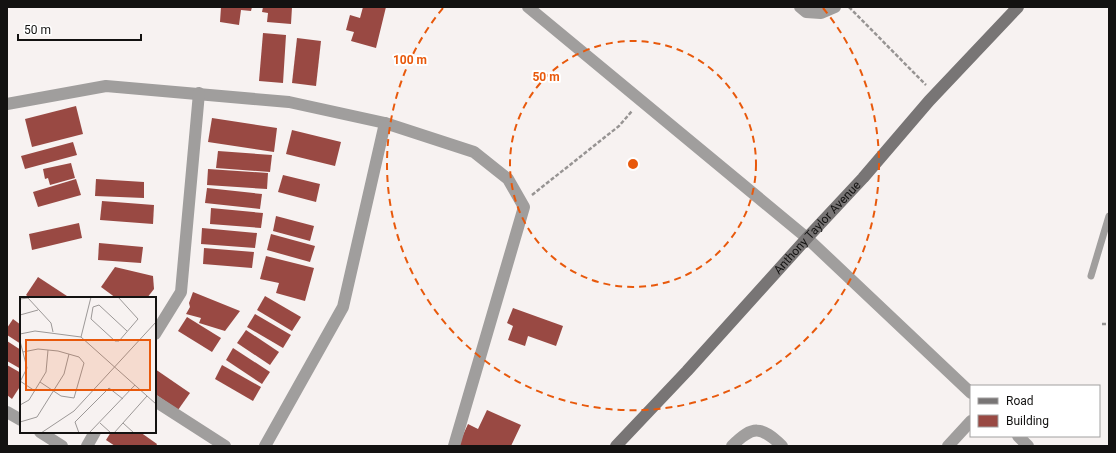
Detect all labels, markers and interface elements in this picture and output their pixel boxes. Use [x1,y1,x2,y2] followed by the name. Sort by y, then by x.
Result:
[18,16,141,42] scale bar
[24,23,51,37] text: 50 m
[393,53,427,67] text: 100 m
[532,70,560,84] text: 50 m
[626,157,640,171] centre of rings
[771,178,864,277] street label: Anthony Taylor Avenue
[20,297,156,433] inset map
[970,385,1100,437] legend
[1006,394,1034,408] text: Road
[1006,414,1049,428] text: Building

